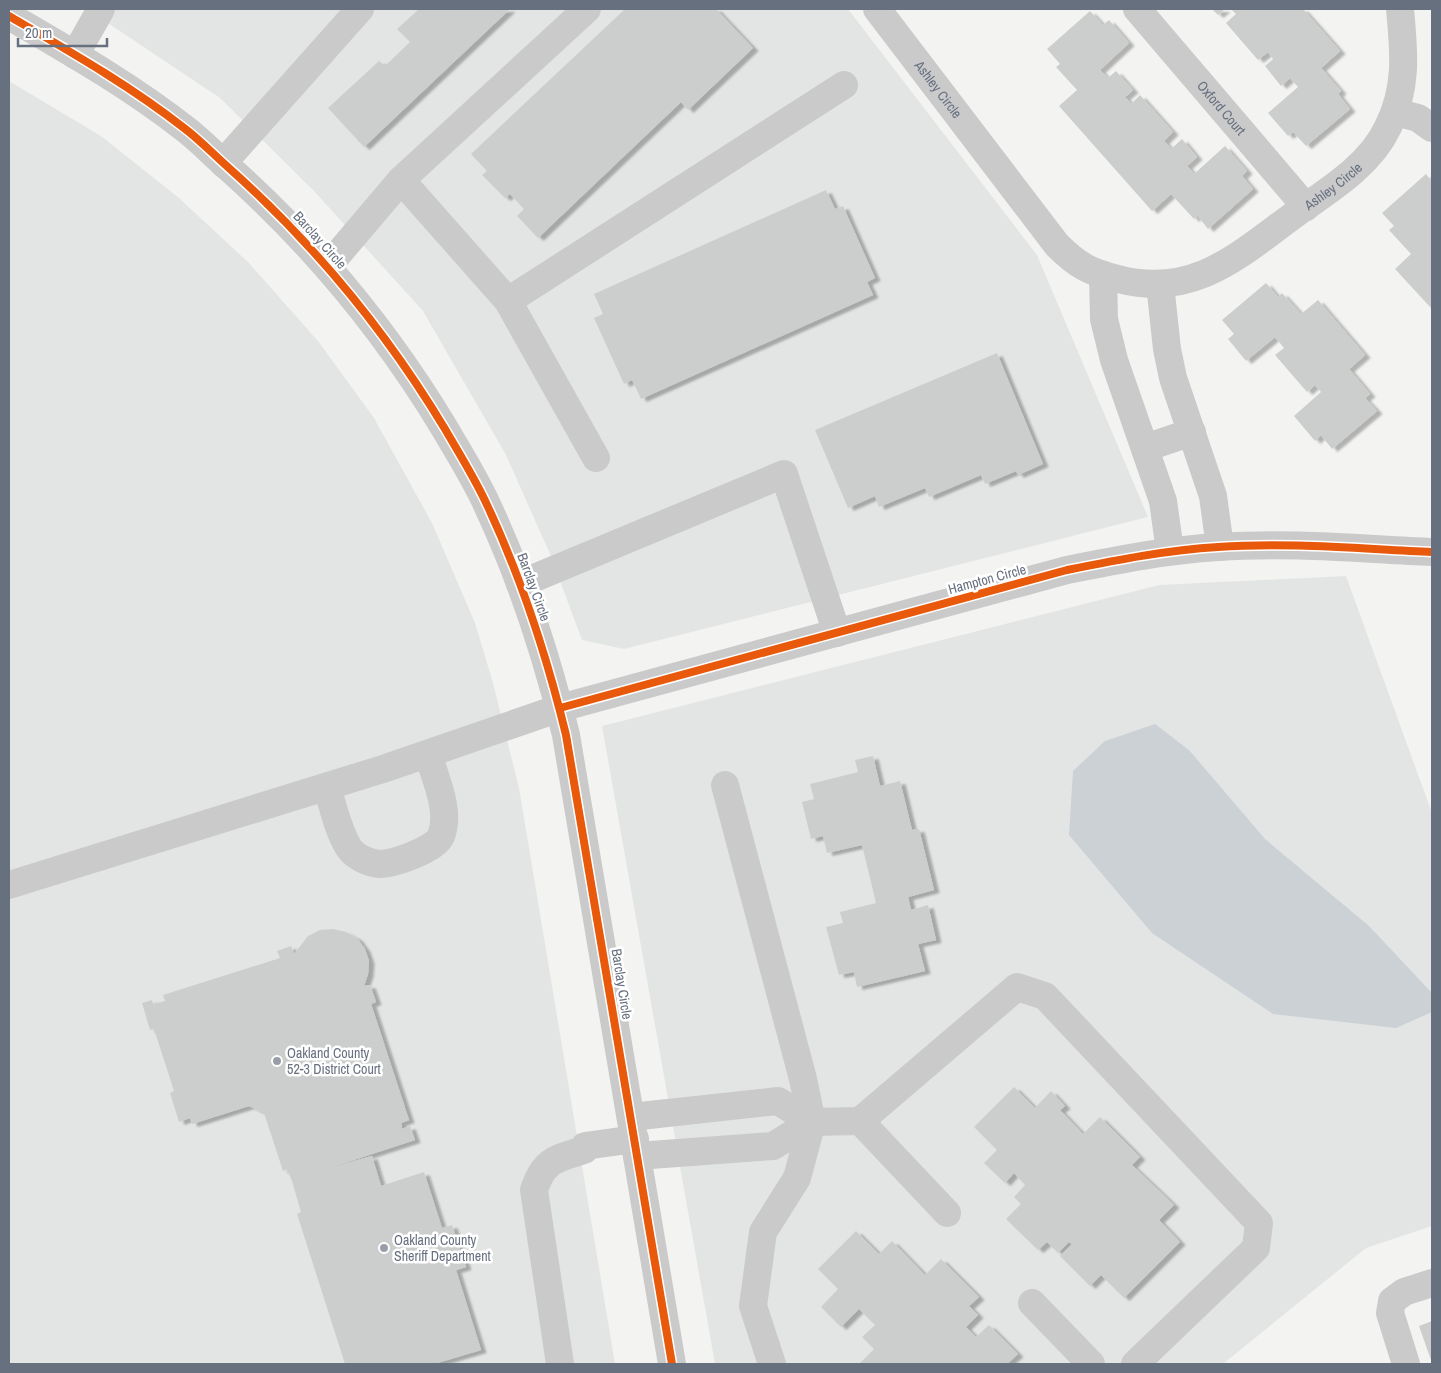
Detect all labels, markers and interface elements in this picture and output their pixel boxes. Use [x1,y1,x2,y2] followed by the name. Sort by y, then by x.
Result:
[18,15,106,47] scale bar
[25,22,52,43] text: 20 m
[910,56,966,122] street label: Ashley Circle
[1193,77,1250,139] street label: Oxford Court
[1300,159,1366,215] street label: Ashley Circle
[289,207,351,273] street label: Barclay Circle
[513,550,555,624] street label: Barclay Circle
[946,560,1028,598] street label: Hampton Circle
[608,947,636,1021] street label: Barclay Circle
[287,1044,381,1078] place label: Oakland County 52-3 District Court
[271,1055,283,1067] marker: Oakland County 52-3 District Court
[394,1231,491,1265] place label: Oakland County Sheriff Department
[378,1242,390,1254] marker: Oakland County Sheriff Department

